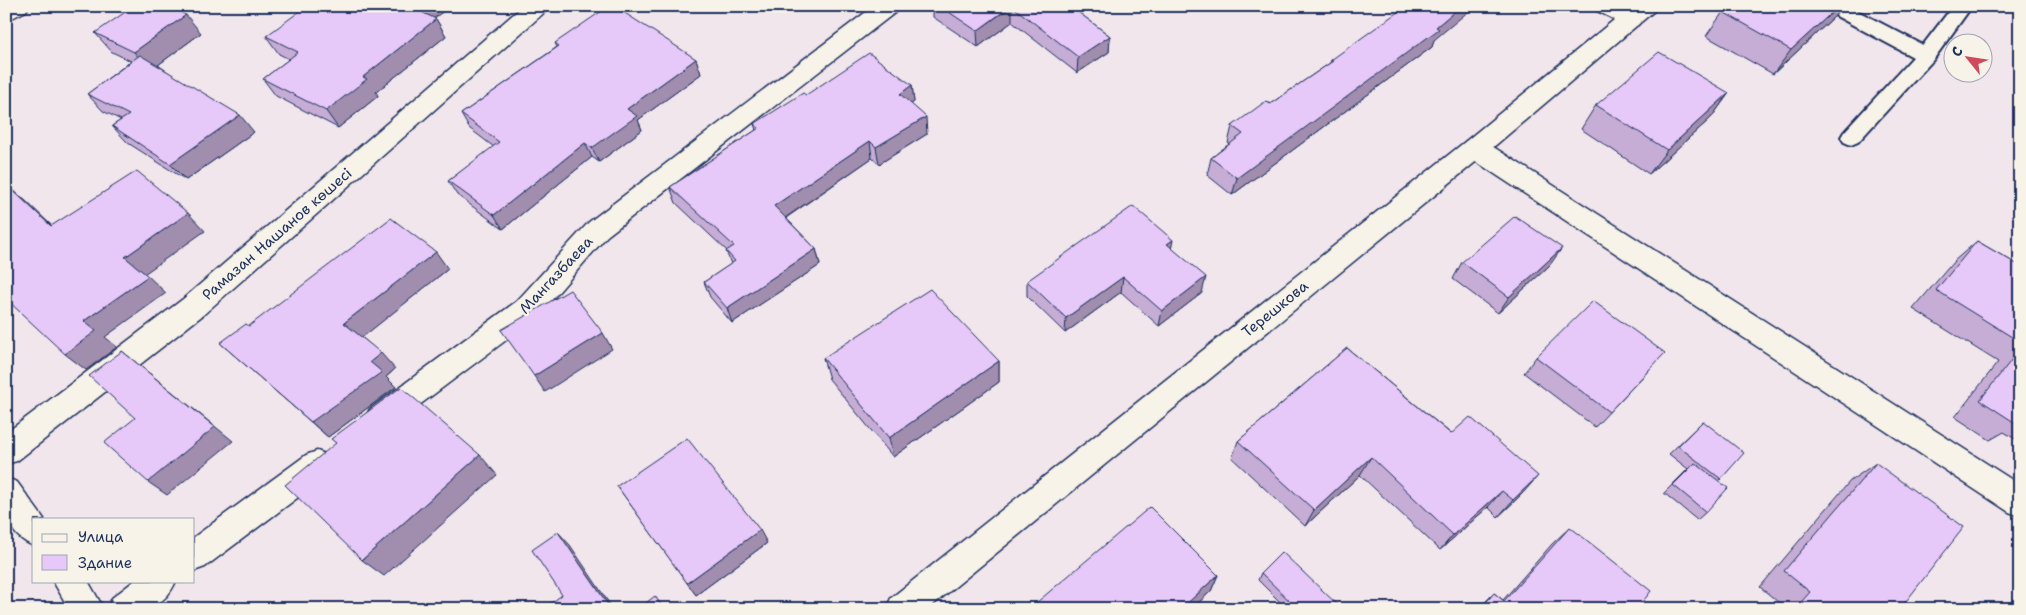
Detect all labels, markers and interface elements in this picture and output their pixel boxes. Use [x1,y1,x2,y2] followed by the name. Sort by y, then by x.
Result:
[1944,32,1994,82] north arrow
[1947,43,1967,60] text: С
[198,163,356,305] street label: Рамазан Нашанов көшесі
[515,231,598,318] street label: Мангазбаева
[1238,276,1313,342] street label: Терешкова
[32,518,195,582] legend
[78,527,124,547] text: Улица
[78,553,132,573] text: Здание

